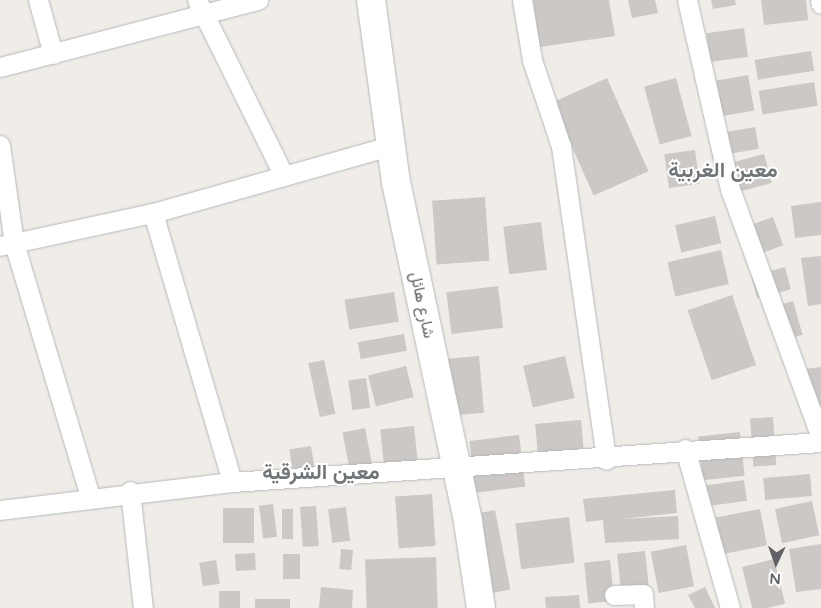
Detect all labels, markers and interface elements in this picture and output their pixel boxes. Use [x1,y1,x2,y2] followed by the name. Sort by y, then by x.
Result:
[668,158,778,184] district label: معين الغربية
[406,270,438,340] street label: شارع هائل
[262,460,380,486] district label: معين الشرقية
[751,538,801,588] north arrow
[769,570,781,587] text: N

